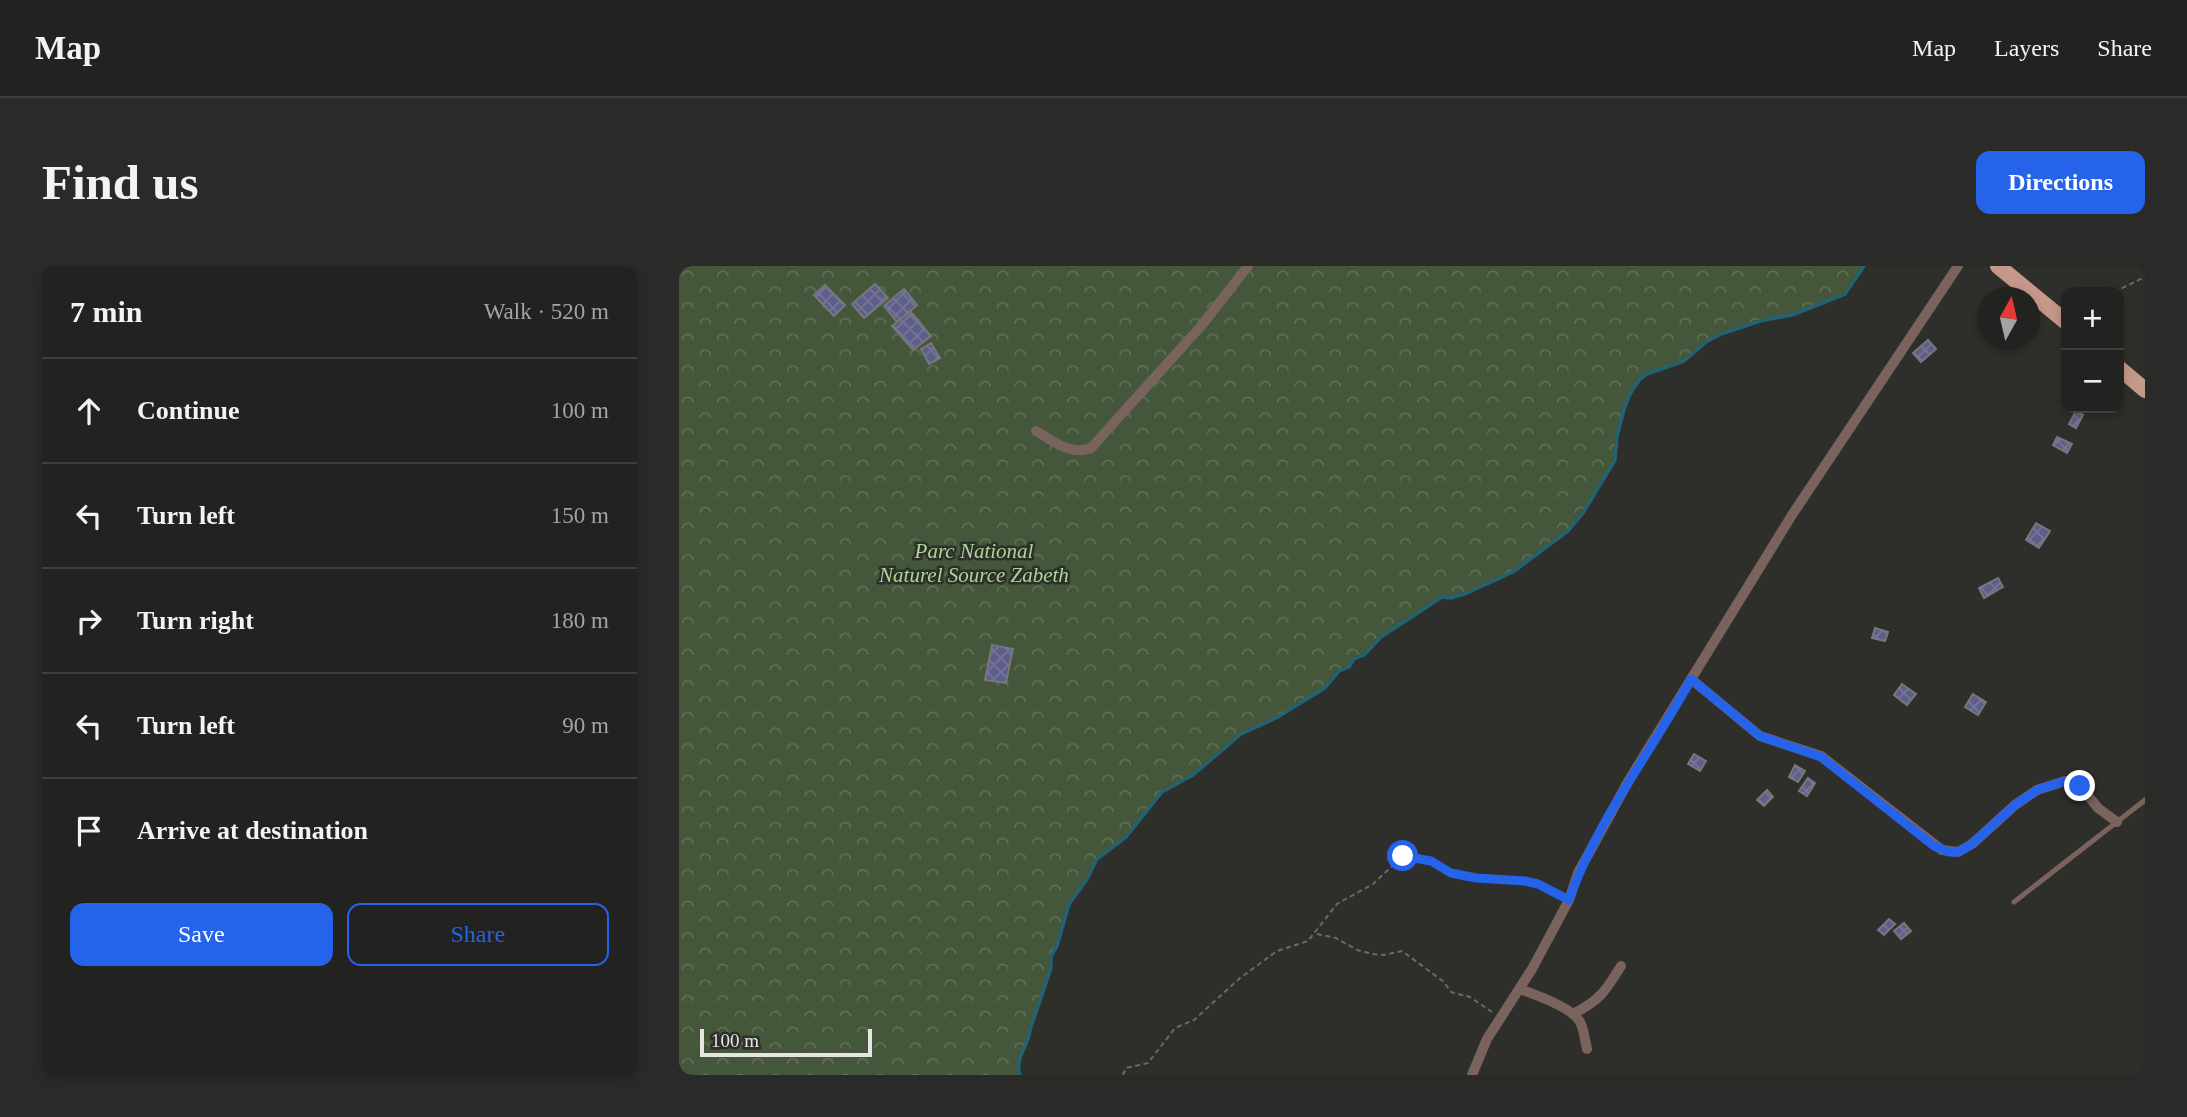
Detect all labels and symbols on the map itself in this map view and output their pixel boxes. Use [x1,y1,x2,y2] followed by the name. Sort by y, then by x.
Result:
[1977,287,2040,350] north arrow
[878,539,1069,587] park label: Parc National Naturel Source Zabeth
[2064,770,2095,801] route end
[1387,840,1418,871] route start
[700,1026,871,1058] scale bar

